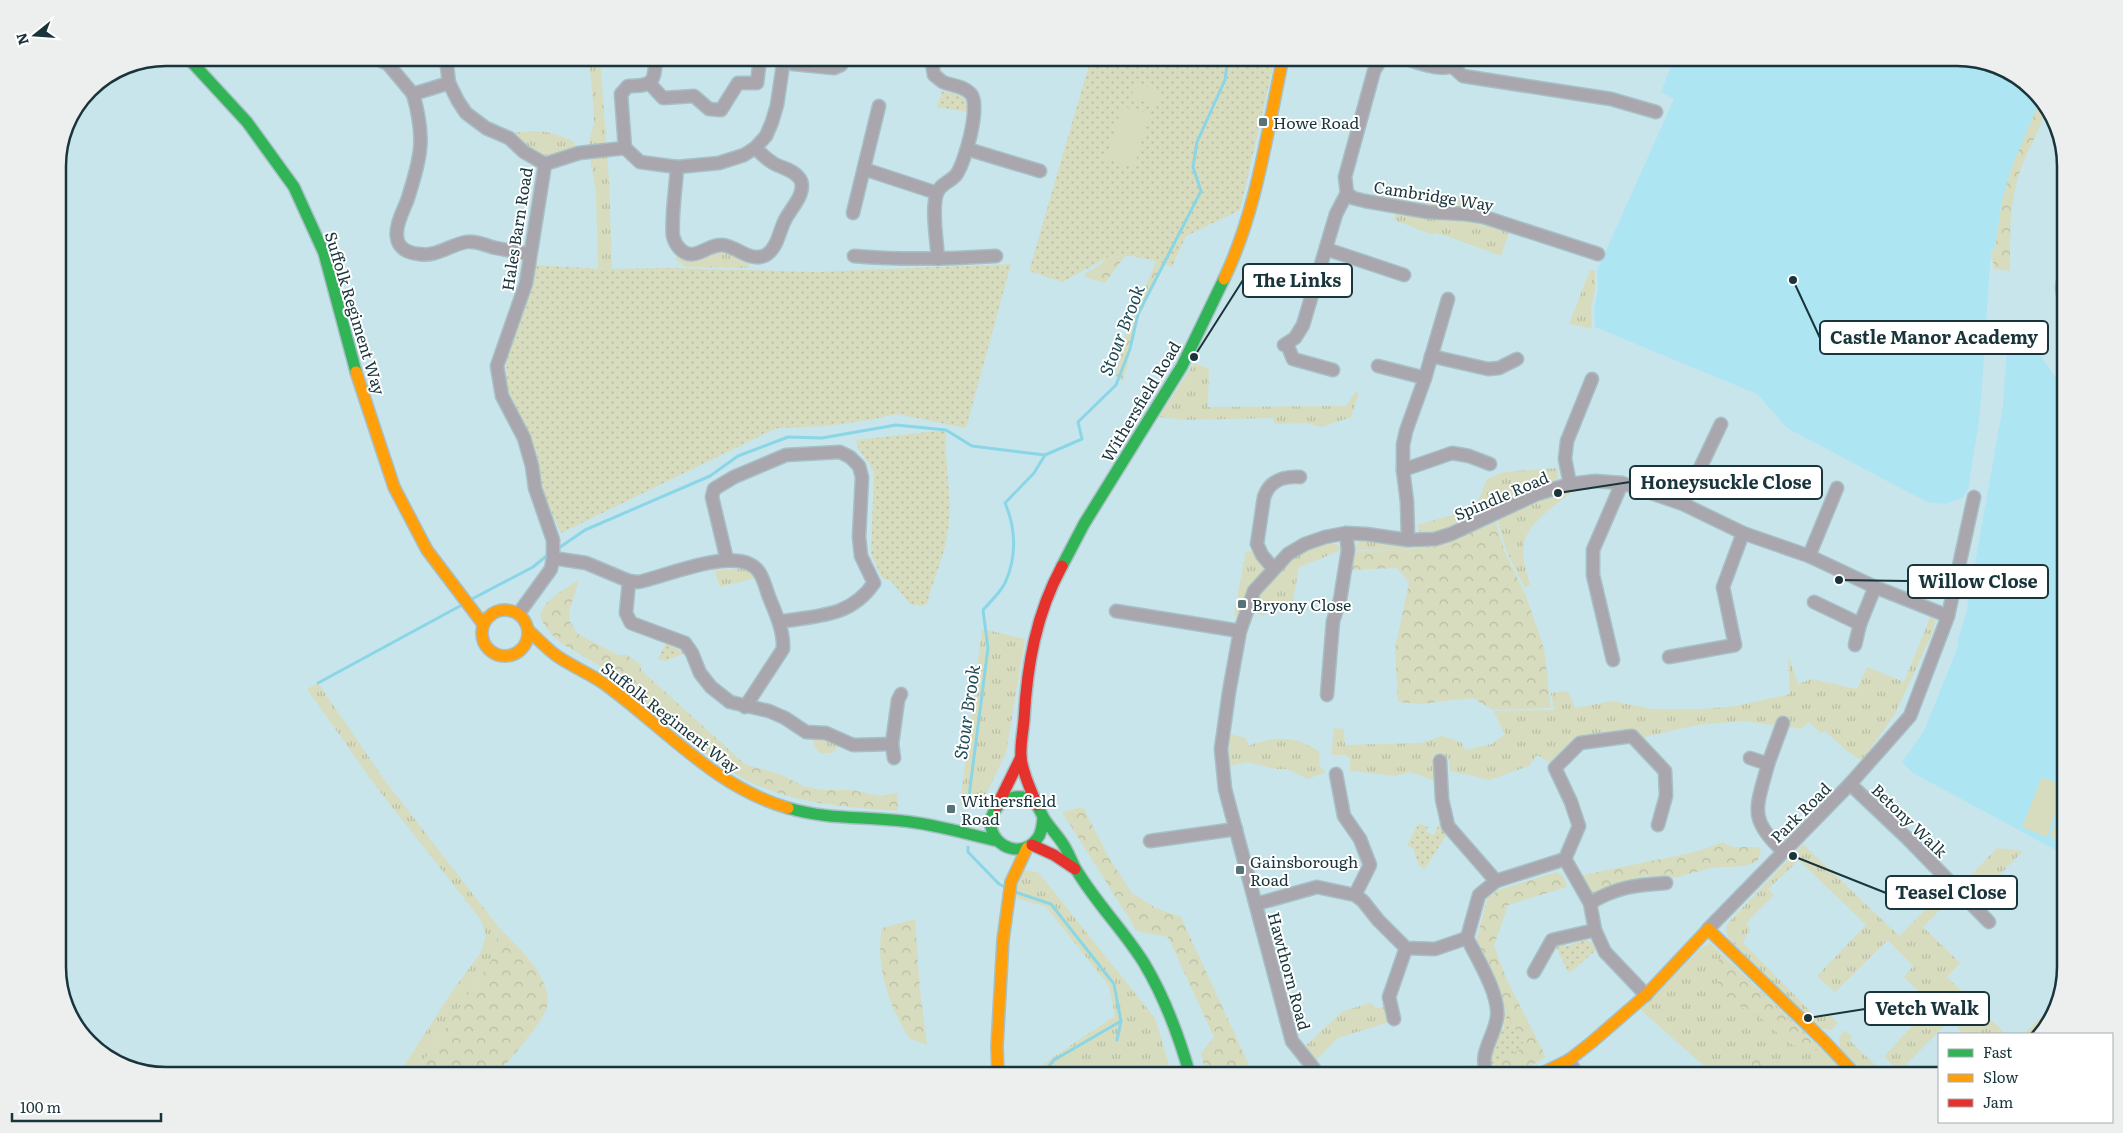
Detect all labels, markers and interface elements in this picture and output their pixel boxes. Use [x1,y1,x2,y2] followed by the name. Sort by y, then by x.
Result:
[10,10,60,60] north arrow
[10,30,33,48] text: N
[1273,110,1360,134] place label: Howe Road
[1257,116,1269,128] marker: Howe Road
[494,165,538,293] street label: Hales Barn Road
[1372,174,1496,216] street label: Cambridge Way
[320,228,392,398] street label: Suffolk Regiment Way
[1243,264,1352,297] callout: The Links
[1253,266,1341,293] text: The Links
[1091,281,1151,379] water label: Stour Brook
[1820,321,2048,354] callout: Castle Manor Academy
[1830,323,2038,350] text: Castle Manor Academy
[1094,336,1186,466] street label: Withersfield Road
[1450,464,1552,526] street label: Spindle Road
[1630,466,1822,499] callout: Honeysuckle Close
[1640,468,1812,495] text: Honeysuckle Close
[1908,565,2048,598] callout: Willow Close
[1918,567,2038,594] text: Willow Close
[1252,592,1351,616] place label: Bryony Close
[1236,598,1248,610] marker: Bryony Close
[597,655,746,779] street label: Suffolk Regiment Way
[946,663,986,761] water label: Stour Brook
[1764,776,1836,848] street label: Park Road
[1867,778,1954,863] street label: Betony Walk
[961,788,1056,830] place label: Withersfield Road
[945,803,957,815] marker: Withersfield Road
[1250,849,1359,891] place label: Gainsborough Road
[1234,864,1246,876] marker: Gainsborough Road
[1886,876,2017,909] callout: Teasel Close
[1895,878,2007,905] text: Teasel Close
[1263,909,1317,1033] street label: Hawthorn Road
[1865,992,1989,1025] callout: Vetch Walk
[1875,994,1980,1021] text: Vetch Walk
[1938,1033,2113,1123] legend
[1983,1040,2012,1063] text: Fast
[1983,1065,2018,1088] text: Slow
[12,1090,161,1122] scale bar
[1983,1090,2014,1113] text: Jam
[20,1095,61,1118] text: 100 m

